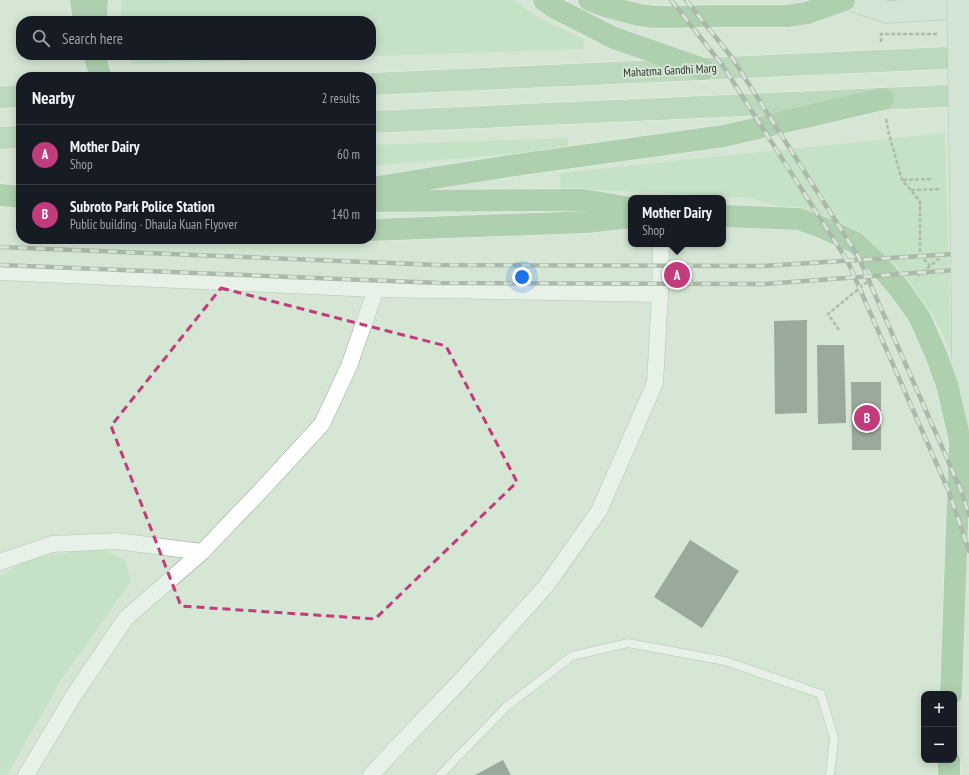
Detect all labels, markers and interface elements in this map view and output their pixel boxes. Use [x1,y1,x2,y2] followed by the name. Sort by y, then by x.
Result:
[16,16,376,60] search box
[30,27,52,49] icon: search
[62,29,123,48] text: Search here
[623,60,717,80] street label: Mahatma Gandhi Marg
[32,87,75,109] text: Nearby
[321,90,360,107] text: 2 results
[70,137,140,156] text: Mother Dairy
[42,146,48,163] text: A
[337,146,360,163] text: 60 m
[70,156,93,173] text: Shop
[628,195,726,247] popup
[70,197,215,216] text: Subroto Park Police Station
[642,203,712,222] text: Mother Dairy
[42,206,48,223] text: B
[331,206,360,223] text: 140 m
[70,216,238,233] text: Public building · Dhaula Kuan Flyover
[642,222,665,239] text: Shop
[664,260,690,290] pin: A
[512,267,532,287] your location
[854,403,880,433] pin: B
[921,691,957,763] map controls
[921,691,957,727] button: +
[921,727,957,763] button: −

